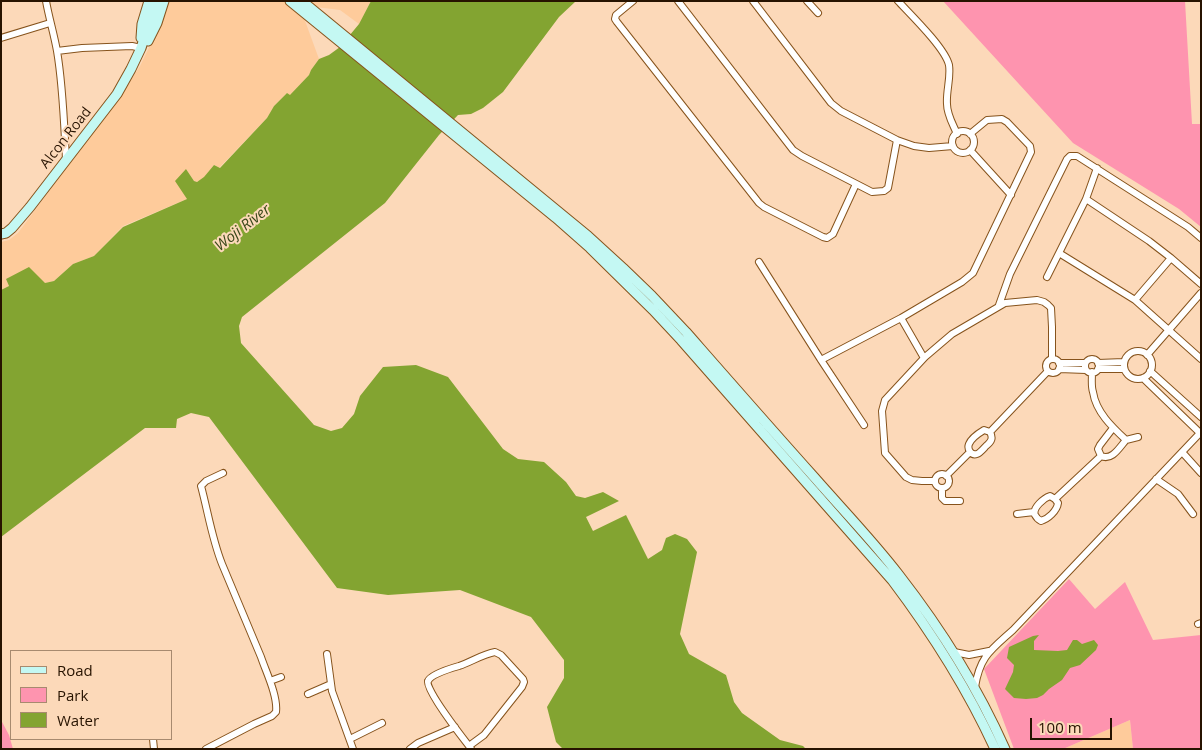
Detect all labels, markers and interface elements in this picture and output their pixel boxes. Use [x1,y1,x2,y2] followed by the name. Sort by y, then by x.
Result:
[37,104,95,172] street label: Alcon Road
[212,201,274,255] water label: Woji River
[10,650,172,740] legend
[57,660,93,680] text: Road
[57,685,88,705] text: Park
[1032,708,1114,740] scale bar
[57,710,99,730] text: Water
[1038,717,1082,737] text: 100 m

